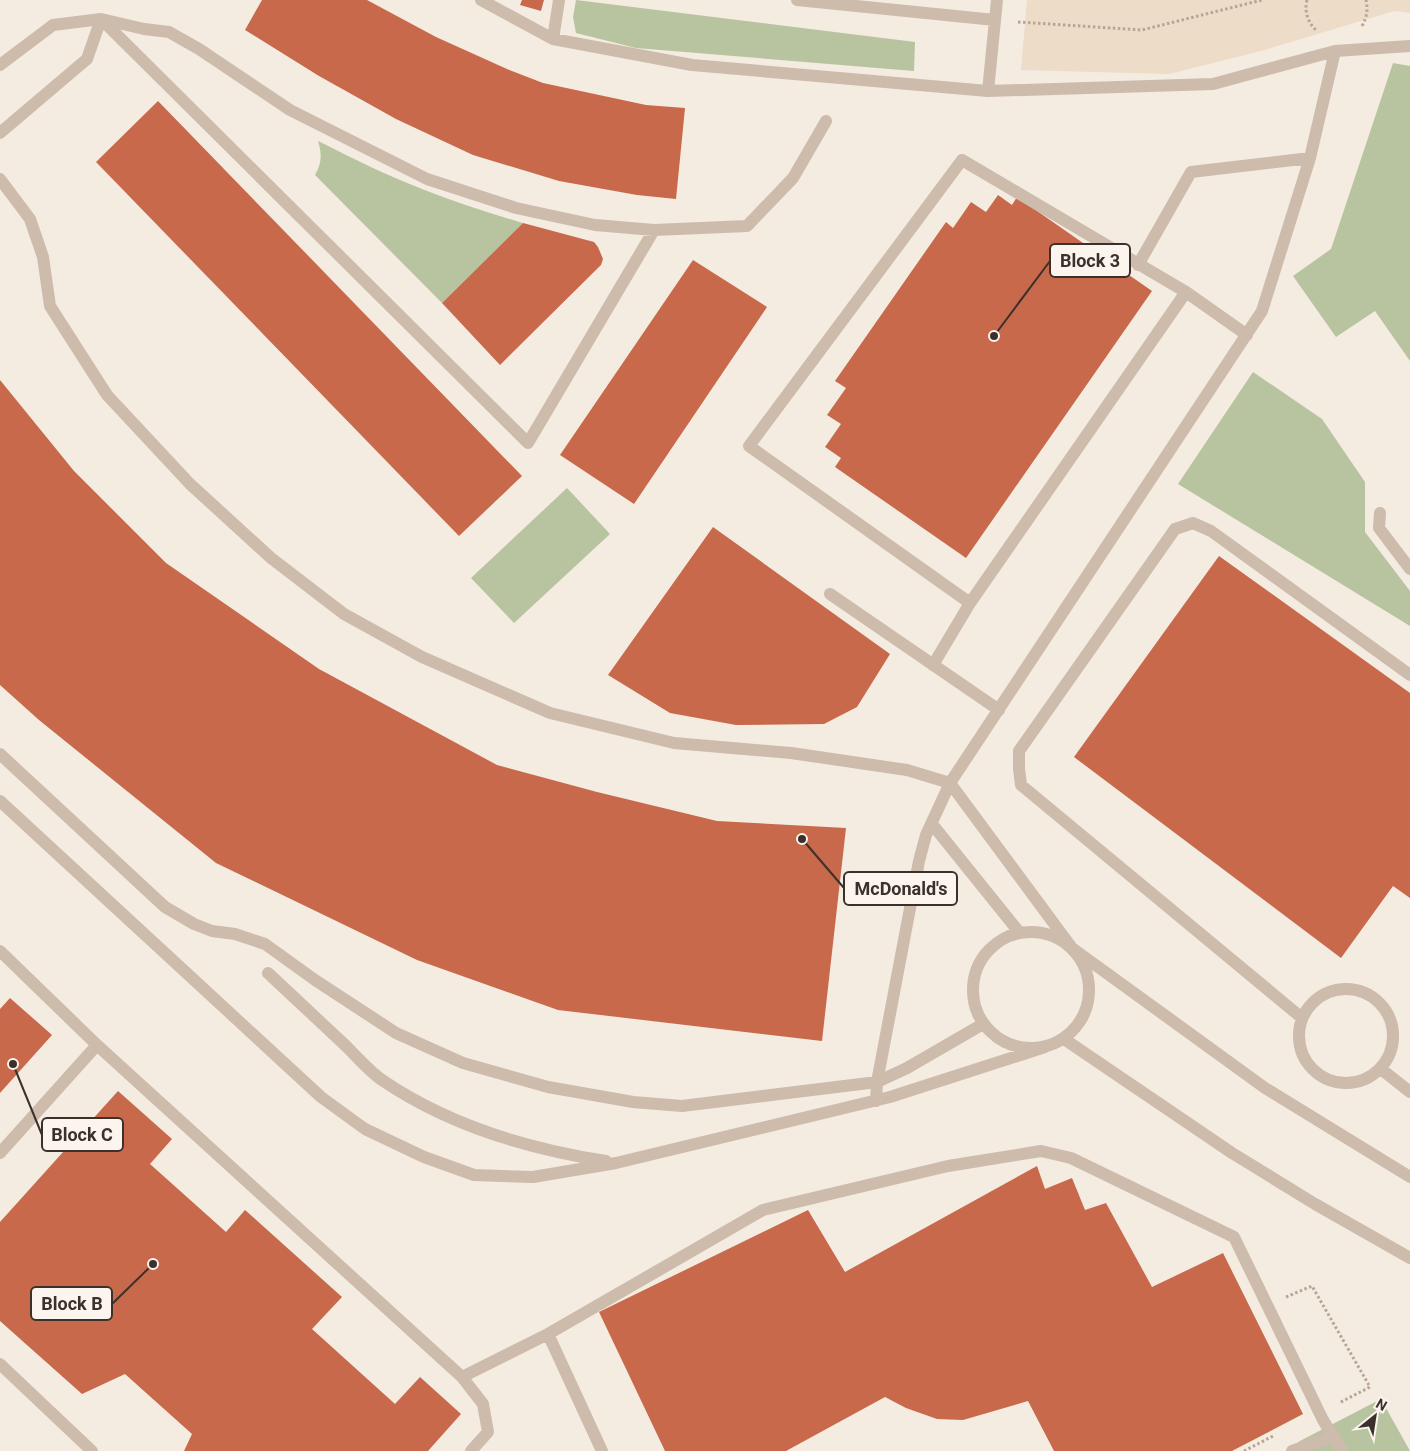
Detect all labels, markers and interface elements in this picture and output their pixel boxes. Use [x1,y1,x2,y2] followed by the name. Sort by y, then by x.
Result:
[1050,244,1130,277] callout: Block 3
[1060,250,1120,271] text: Block 3
[844,872,957,905] callout: McDonald's
[855,878,948,899] text: McDonald's
[42,1118,123,1151] callout: Block C
[51,1124,113,1145] text: Block C
[31,1287,112,1320] callout: Block B
[41,1293,103,1314] text: Block B
[1350,1391,1400,1441] north arrow
[1373,1395,1390,1414] text: N

